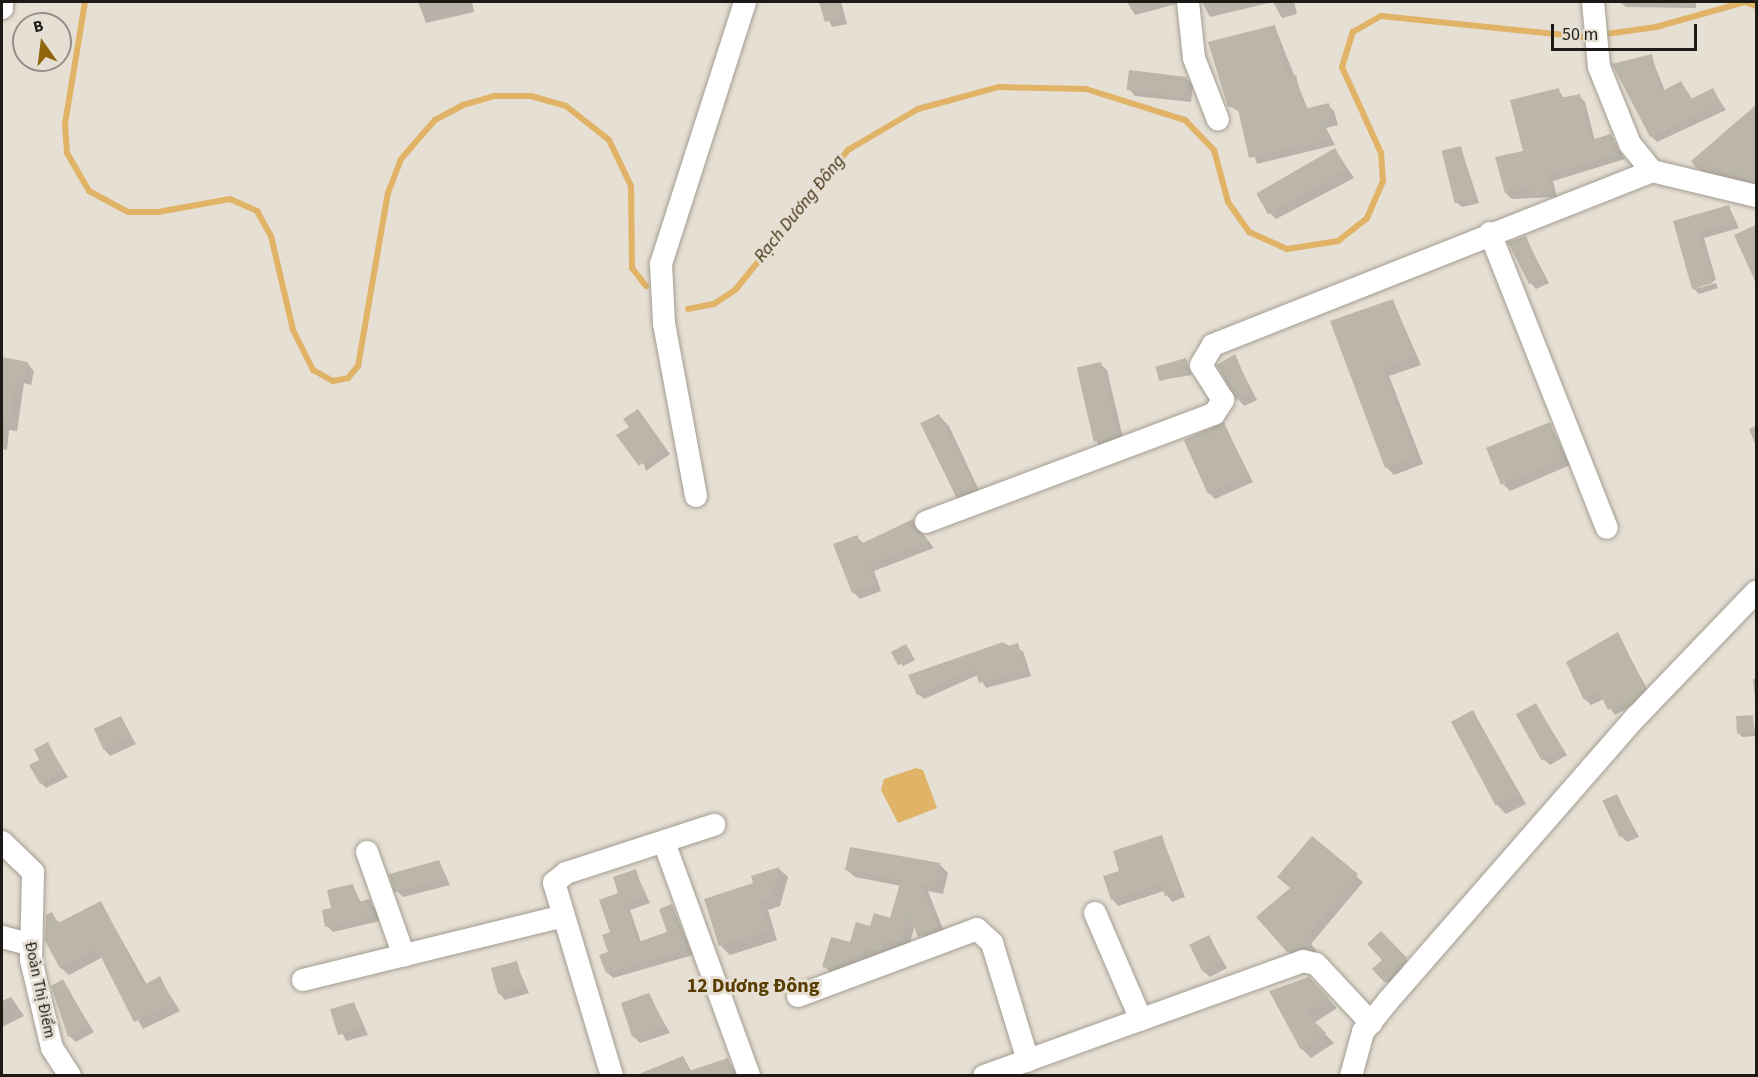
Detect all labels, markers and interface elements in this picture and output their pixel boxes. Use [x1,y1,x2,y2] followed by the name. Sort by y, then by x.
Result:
[12,12,72,72] north arrow
[1554,12,1700,50] scale bar
[31,15,45,38] text: B
[1562,22,1598,47] text: 50 m
[750,151,850,267] water label: Rạch Dương Đông
[20,940,60,1040] street label: Đoàn Thị Điểm
[687,974,819,998] district label: 12 Dương Đông

